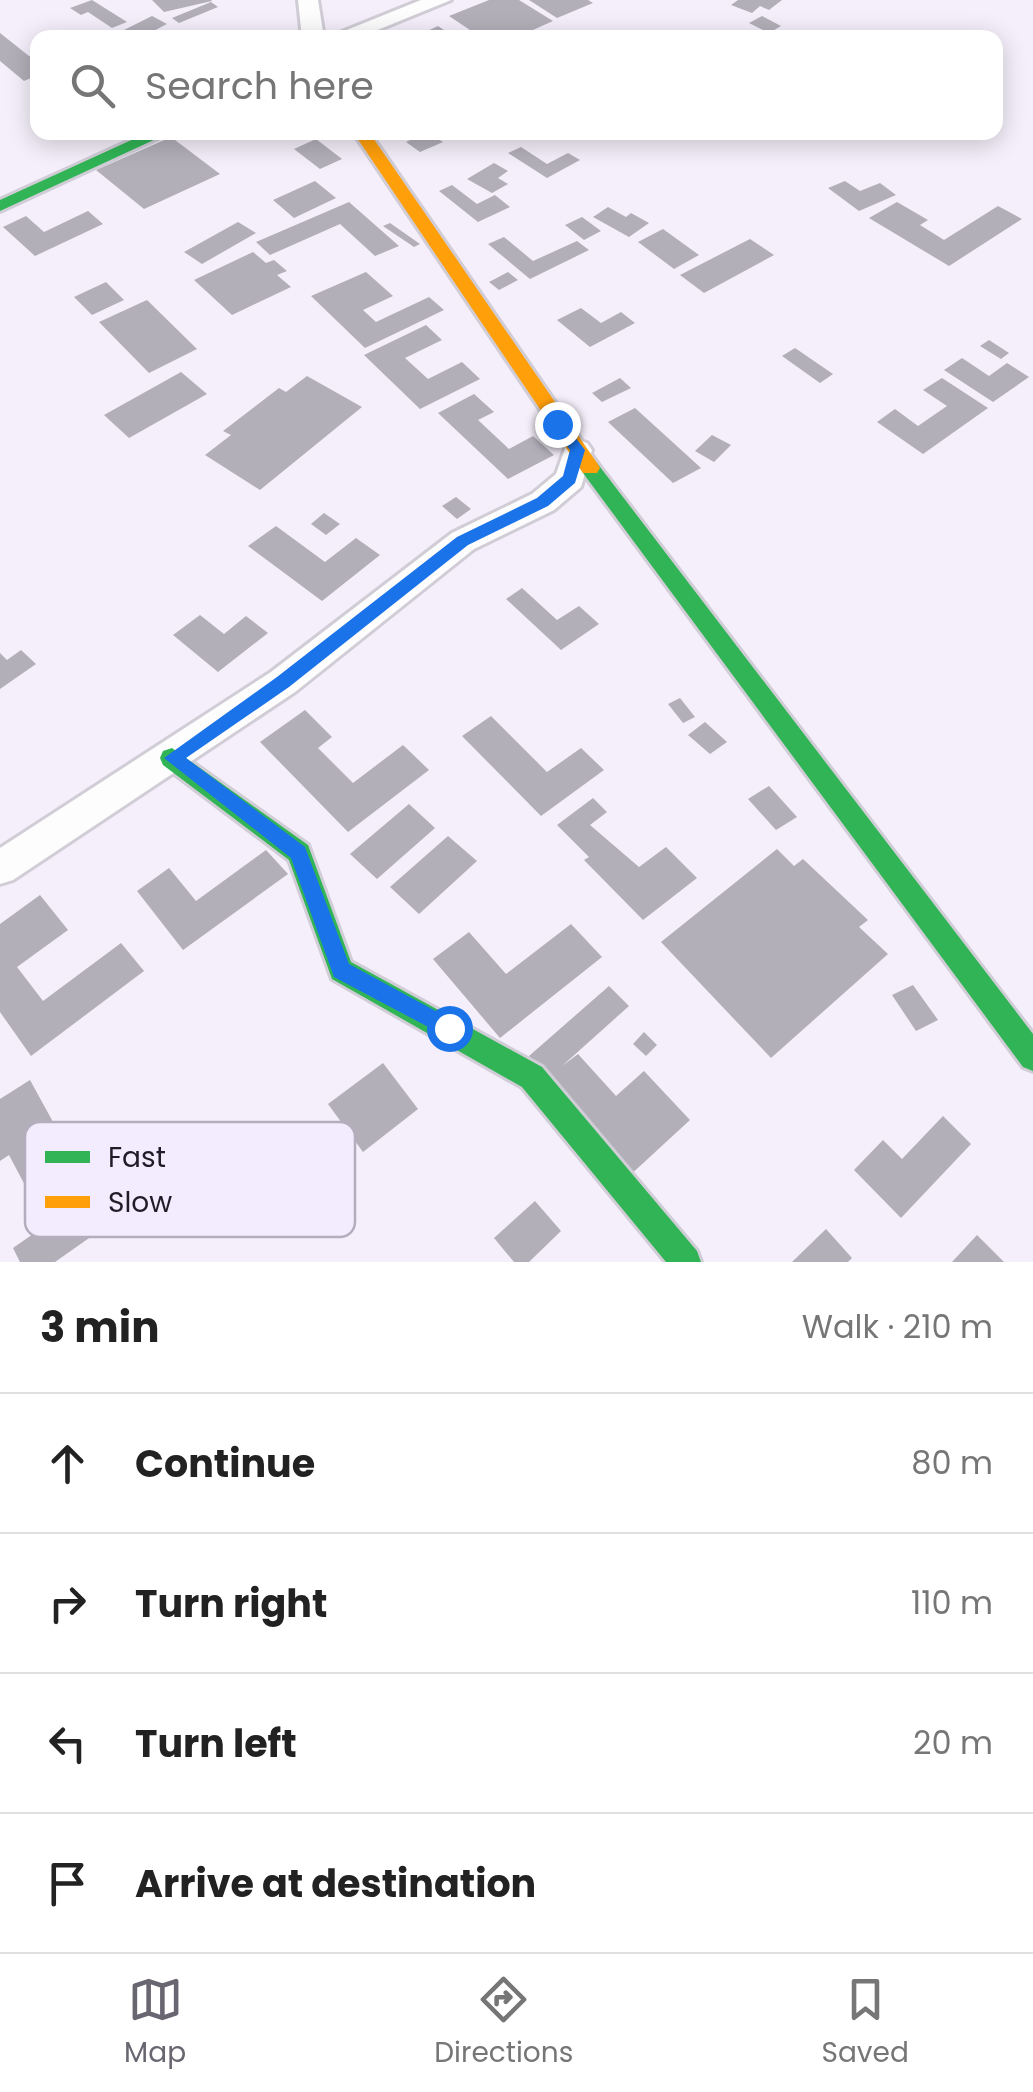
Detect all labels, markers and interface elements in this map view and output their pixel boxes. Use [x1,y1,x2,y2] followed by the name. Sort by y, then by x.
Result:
[30,30,1003,140] search box
[65,58,120,113] icon: search
[145,59,374,112] text: Search here
[535,402,581,448] route end
[427,1006,473,1052] route start
[25,1122,355,1237] legend
[108,1138,166,1177] text: Fast
[108,1183,172,1222] text: Slow
[40,1298,160,1357] text: 3 min
[802,1304,993,1349] text: Walk · 210 m
[40,1436,95,1491] icon: ahead
[135,1437,315,1490] text: Continue
[911,1440,993,1485] text: 80 m
[40,1576,95,1631] icon: right
[135,1577,327,1630] text: Turn right
[911,1580,993,1625] text: 110 m
[40,1716,95,1771] icon: left
[135,1717,297,1770] text: Turn left
[913,1720,993,1765] text: 20 m
[40,1856,95,1911] icon: arrive
[135,1857,536,1910] text: Arrive at destination
[124,1972,186,2074] tab: Map
[434,1972,573,2074] tab: Directions
[822,1972,909,2074] tab: Saved

